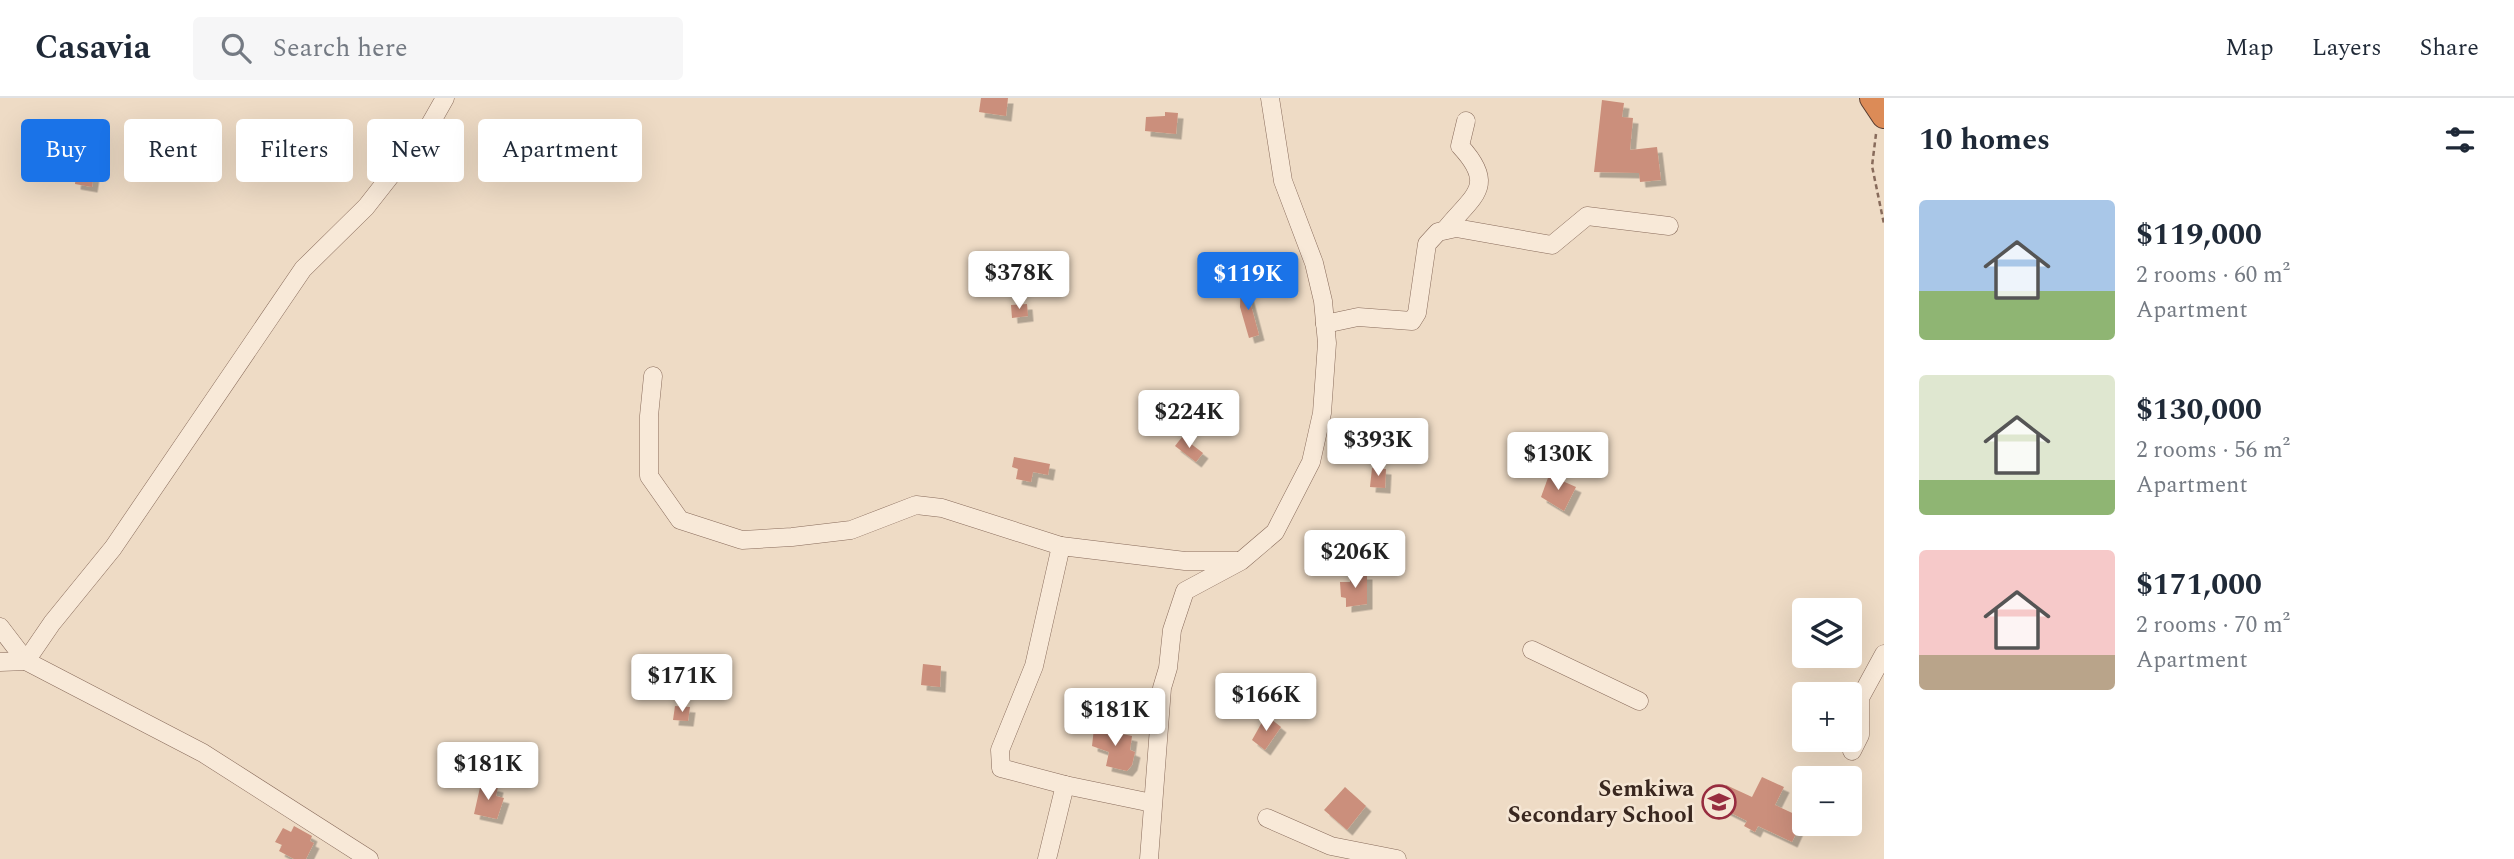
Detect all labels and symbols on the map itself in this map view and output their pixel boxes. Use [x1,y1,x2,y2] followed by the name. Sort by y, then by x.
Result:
[970,252,1068,311] pin: $378K
[1199,252,1297,312] pin: $119K
[1140,390,1238,450] pin: $224K
[1329,418,1427,478] pin: $393K
[1509,432,1607,492] pin: $130K
[1306,531,1404,590] pin: $206K
[633,654,731,714] pin: $171K
[1217,674,1315,733] pin: $166K
[1066,688,1164,748] pin: $181K
[439,742,537,802] pin: $181K
[1507,772,1694,833] place label: Semkiwa Secondary School
[1700,783,1738,821] school or university icon: Semkiwa Secondary School

